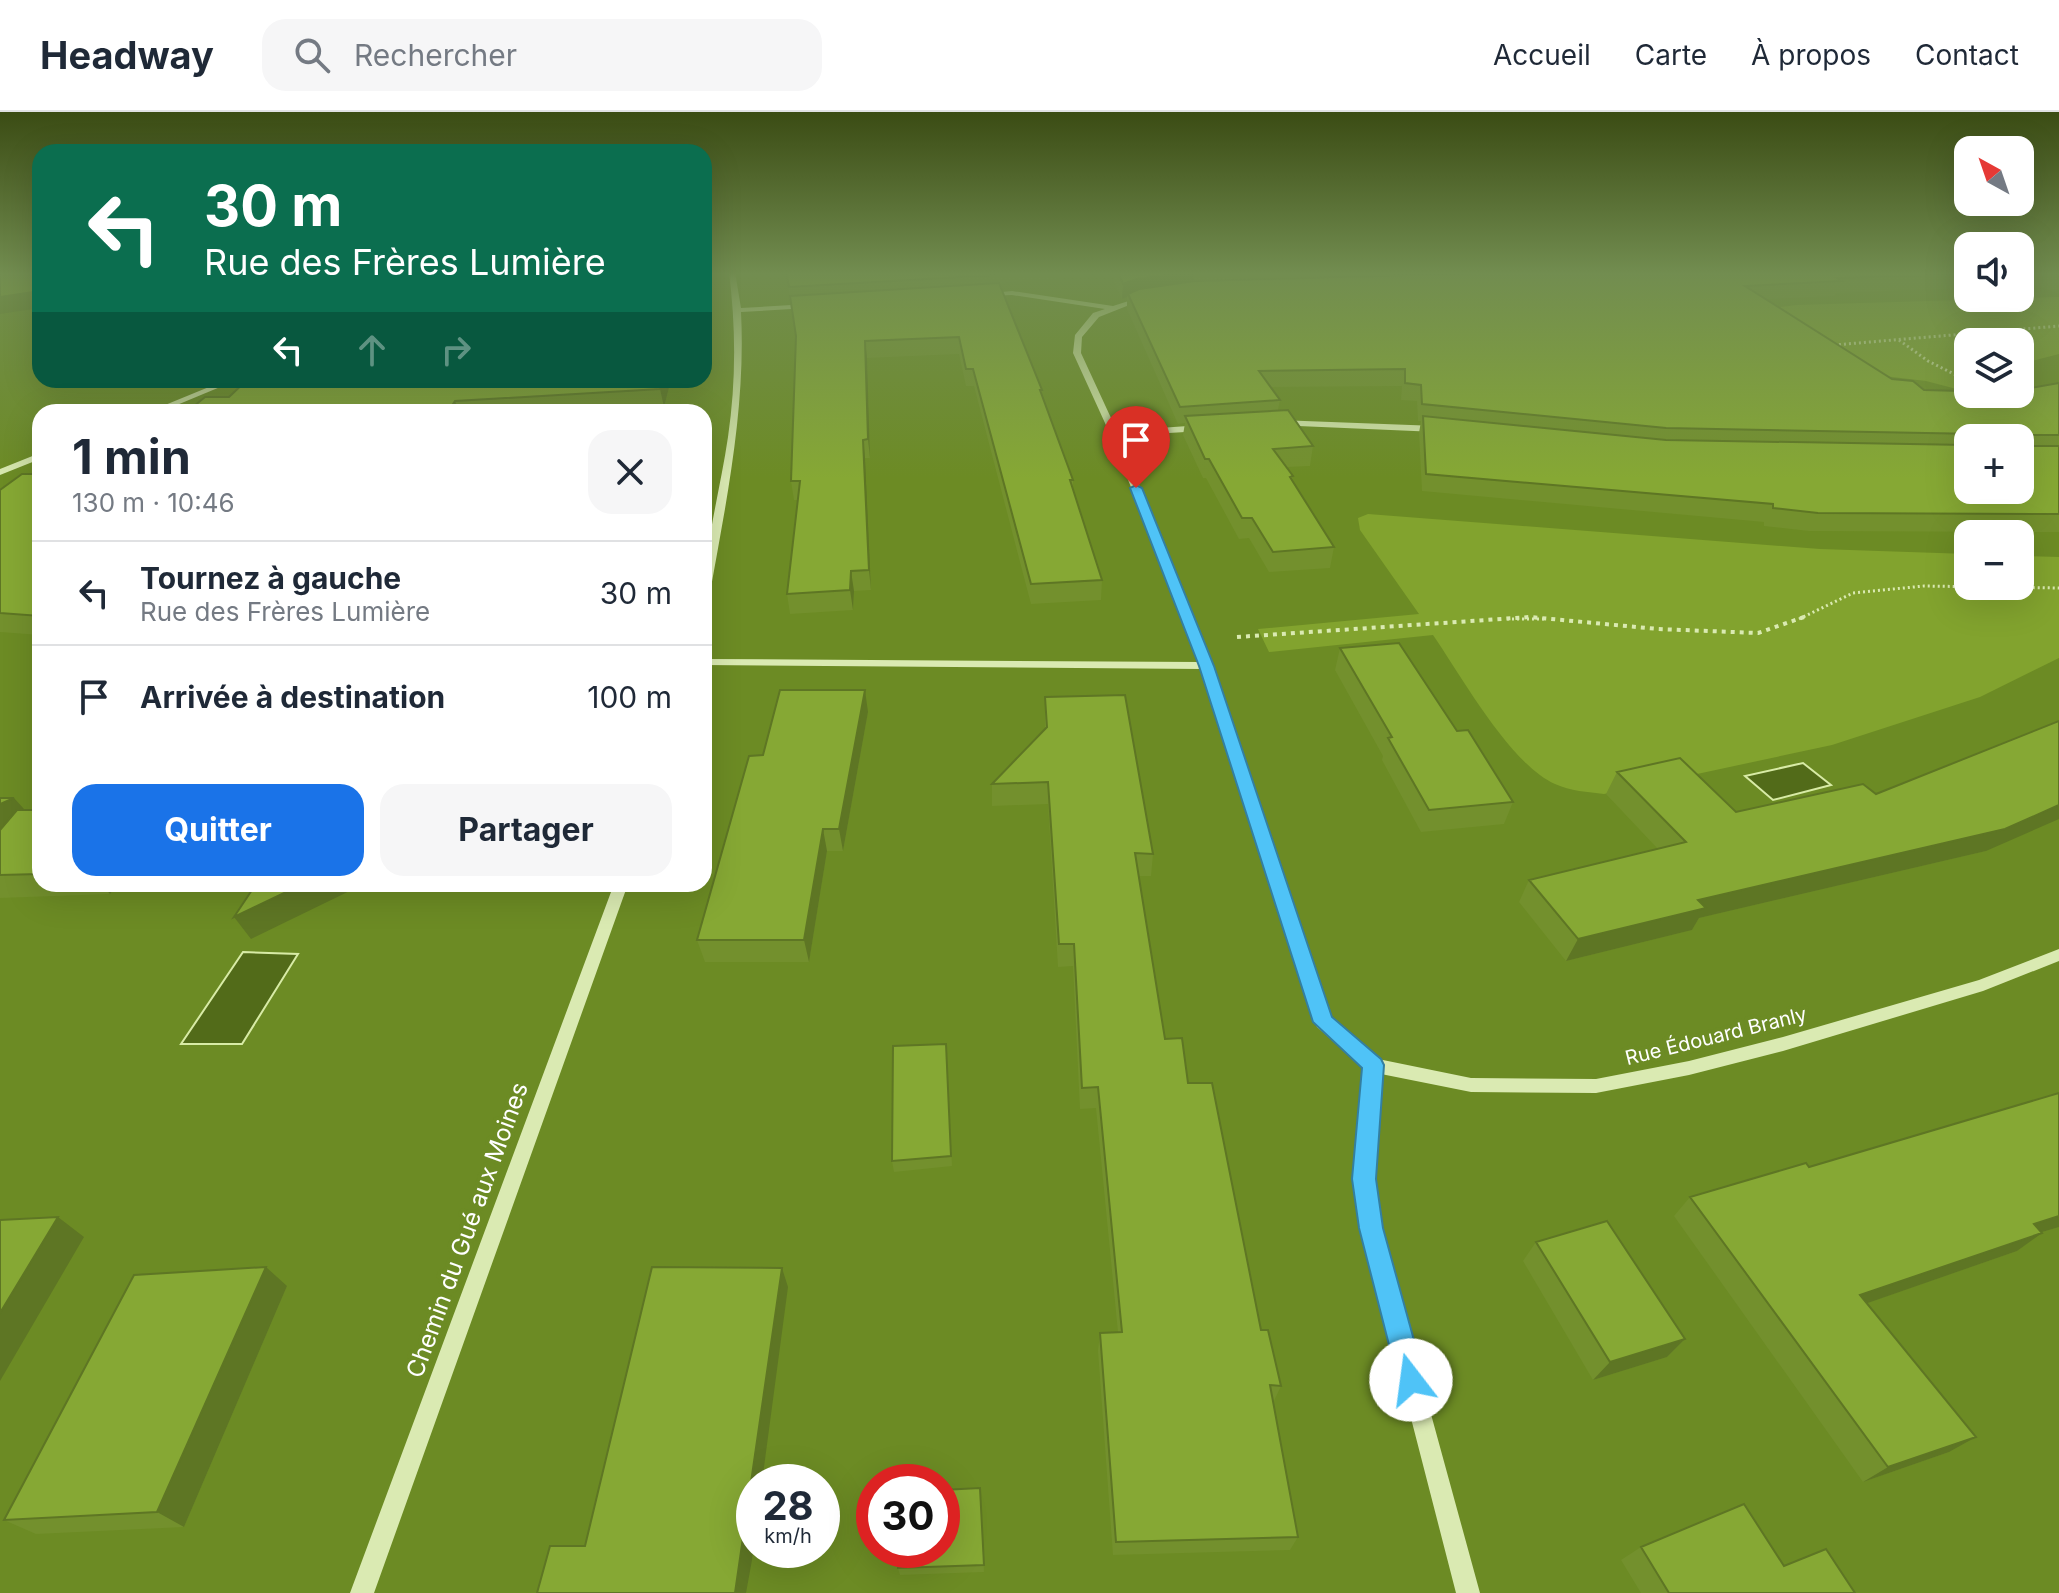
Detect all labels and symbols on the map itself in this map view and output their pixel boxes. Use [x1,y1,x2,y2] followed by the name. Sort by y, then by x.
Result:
[1954,136,2034,216] north arrow
[1102,406,1170,488] pin
[1623,1001,1809,1070] street label: Rue Édouard Branly
[400,1078,534,1382] street label: Chemin du Gué aux Moines
[1369,1338,1453,1422] position arrow
[856,1464,960,1568] speed limit sign: 30

